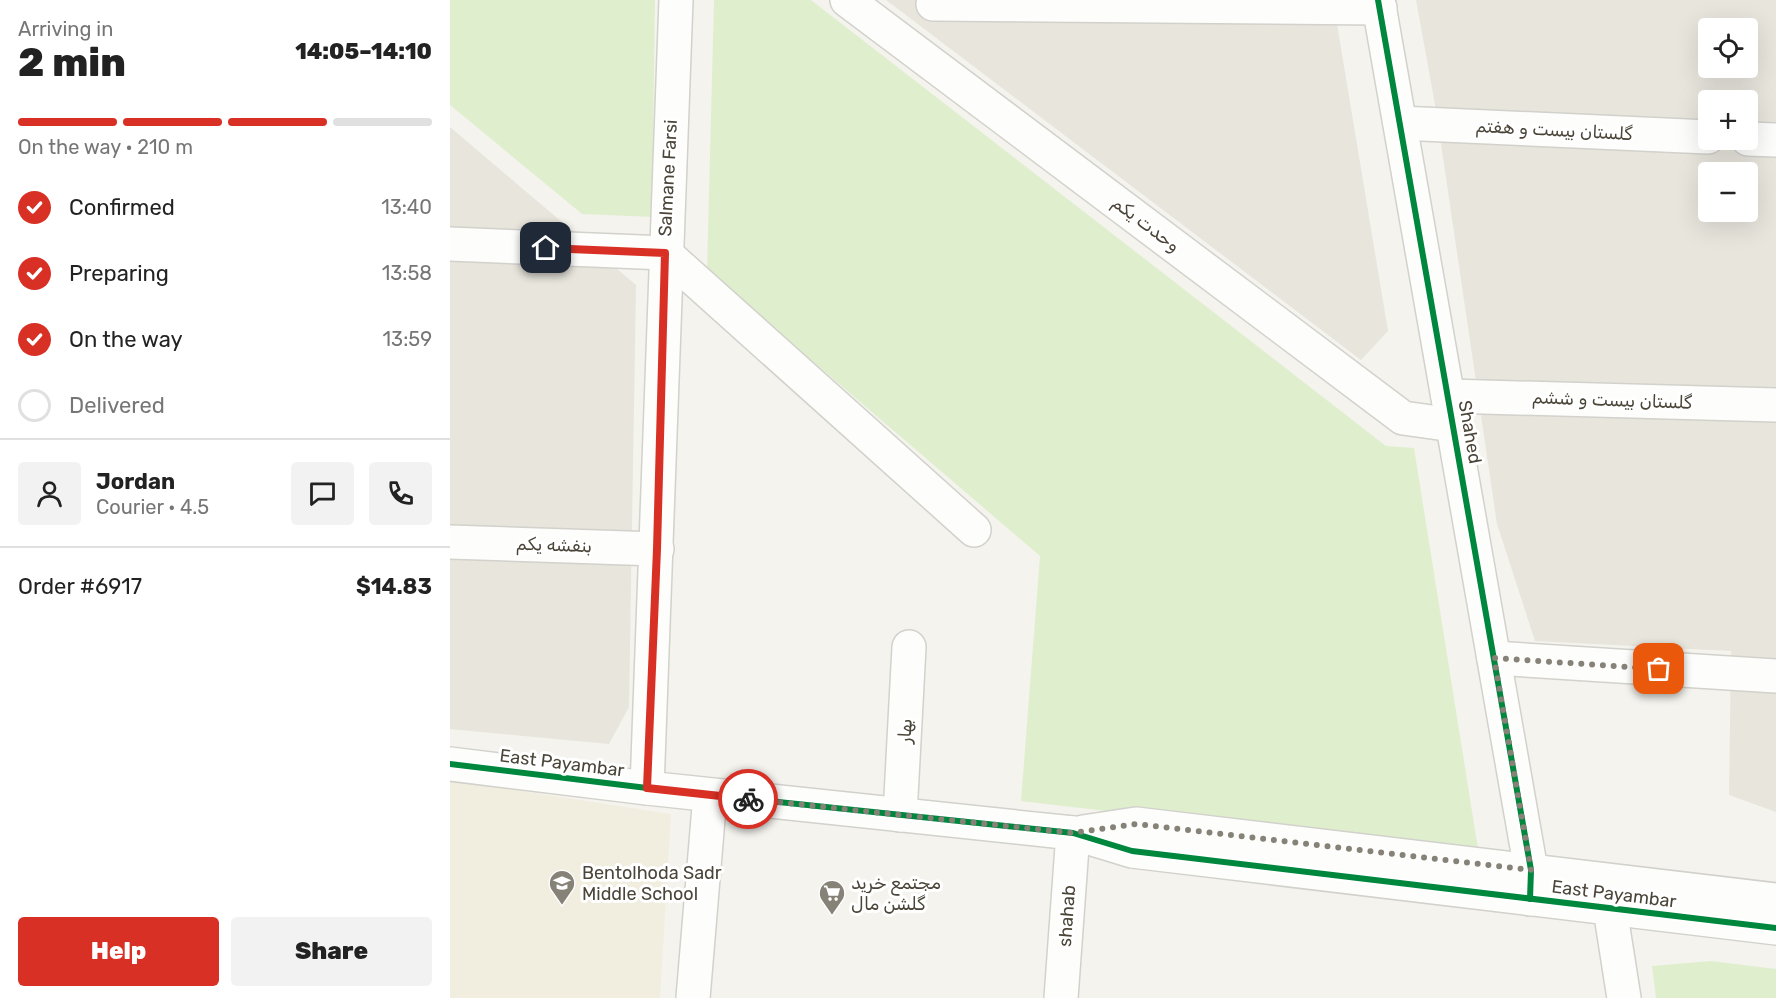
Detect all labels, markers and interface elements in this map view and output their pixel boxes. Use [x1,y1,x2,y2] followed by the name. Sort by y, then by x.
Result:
[18,17,113,41] text: Arriving in
[1698,18,1758,222] map controls
[1698,18,1758,78] button: locate
[295,38,432,65] text: 14:05–14:10
[18,40,126,86] text: 2 min
[1698,90,1758,150] button: +
[1475,115,1633,146] street label: گلستان بیست و هفتم
[654,119,682,237] street label: Salmane Farsi
[18,135,193,159] text: On the way · 210 m
[1698,162,1758,222] button: −
[18,191,51,224] icon: check
[1107,191,1184,257] street label: وحدت یکم
[69,194,175,221] text: Confirmed
[381,195,432,219] text: 13:40
[520,222,571,273] pin
[529,231,562,264] icon: home
[18,257,51,290] icon: check
[69,260,169,287] text: Preparing
[382,261,432,285] text: 13:58
[18,323,51,356] icon: check
[69,326,183,353] text: On the way
[383,327,432,351] text: 13:59
[1532,386,1692,415] street label: گلستان بیست و ششم
[69,392,165,419] text: Delivered
[1454,399,1486,465] street label: Shahed
[18,462,81,525] button: person
[291,462,354,525] button: chat
[369,462,432,525] button: phone
[96,468,175,495] text: Jordan
[96,495,209,519] text: Courier · 4.5
[516,533,592,558] street label: بنفشه یکم
[18,573,142,600] text: Order #6917
[356,573,432,600] text: $14.83
[1633,643,1684,694] pin
[1642,652,1675,685] icon: bag
[893,718,917,745] street label: بهار
[498,744,626,782] street label: East Payambar
[718,769,778,829] courier
[732,783,765,816] icon: bike
[582,862,722,905] place label: Bentolhoda Sadr Middle School
[547,868,577,906] school or university icon: Bentolhoda Sadr Middle School
[851,872,941,915] place label: مجتمع خرید گلشن مال
[1550,875,1678,913] street label: East Payambar
[817,878,847,916] supermarket icon: مجتمع خرید گلشن مال
[1054,884,1080,948] street label: shahab
[18,917,219,986] button: Help
[231,917,432,986] button: Share

